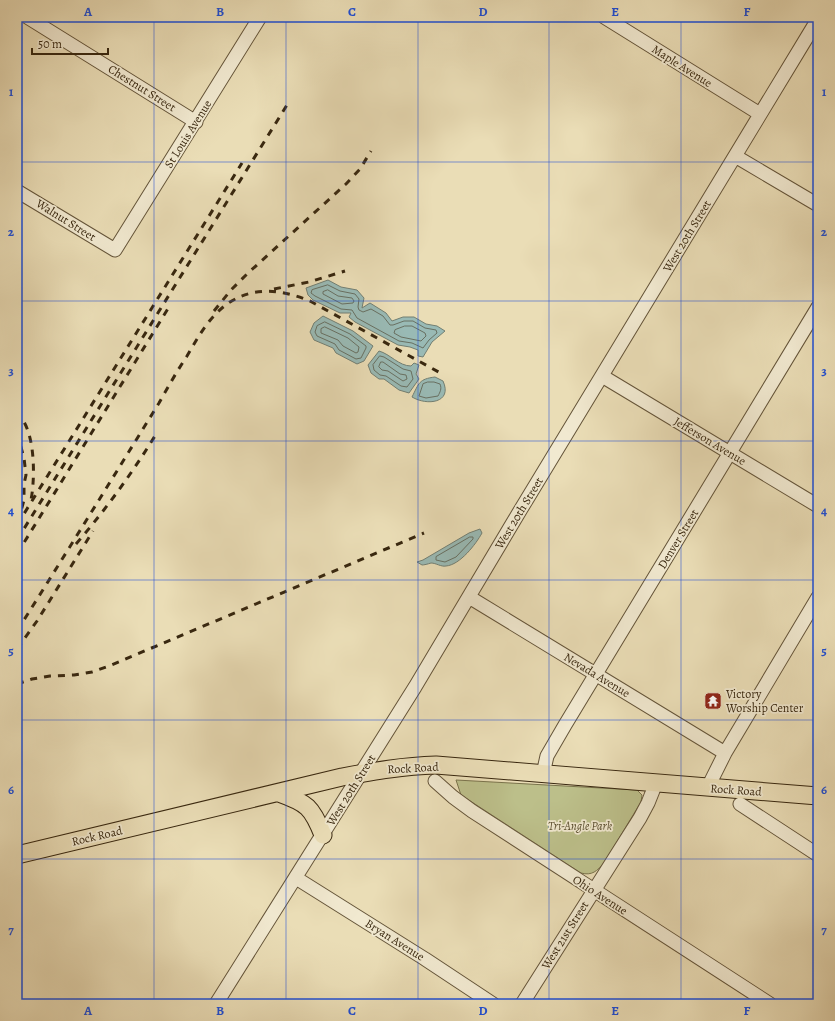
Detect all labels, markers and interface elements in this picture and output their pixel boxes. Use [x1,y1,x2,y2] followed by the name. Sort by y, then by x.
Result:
[83,3,93,20] text: A
[216,3,224,20] text: B
[348,3,356,20] text: C
[478,3,488,20] text: D
[611,3,619,20] text: E
[744,3,751,20] text: F
[32,30,108,56] scale bar
[38,36,62,52] text: 50 m
[649,41,715,91] street label: Maple Avenue
[105,61,179,115] street label: Chestnut Street
[9,83,14,100] text: 1
[822,83,827,100] text: 1
[161,97,215,171] street label: St Louis Avenue
[32,195,99,245] street label: Walnut Street
[659,197,715,276] street label: West 20th Street
[8,223,15,240] text: 2
[821,223,828,240] text: 2
[8,362,14,379] text: 3
[821,362,827,379] text: 3
[671,413,749,469] street label: Jefferson Avenue
[491,474,547,553] street label: West 20th Street
[8,502,14,519] text: 4
[821,502,827,519] text: 4
[654,506,702,572] street label: Denver Street
[8,642,14,659] text: 5
[821,642,827,659] text: 5
[561,649,633,701] street label: Nevada Avenue
[725,686,804,716] place label: Victory Worship Center
[703,691,723,711] temple icon: Victory Worship Center
[322,751,379,830] street label: West 20th Street
[387,759,440,777] street label: Rock Road
[710,780,763,800] street label: Rock Road
[8,781,14,798] text: 6
[821,781,827,798] text: 6
[548,818,613,834] park label: Tri-Angle Park
[70,822,124,850] street label: Rock Road
[570,871,630,919] street label: Ohio Avenue
[537,898,592,973] street label: West 21st Street
[362,915,428,965] street label: Bryan Avenue
[8,921,14,938] text: 7
[821,921,827,938] text: 7
[83,1002,93,1019] text: A
[216,1002,224,1019] text: B
[348,1002,356,1019] text: C
[478,1002,488,1019] text: D
[611,1002,619,1019] text: E
[744,1002,751,1019] text: F

